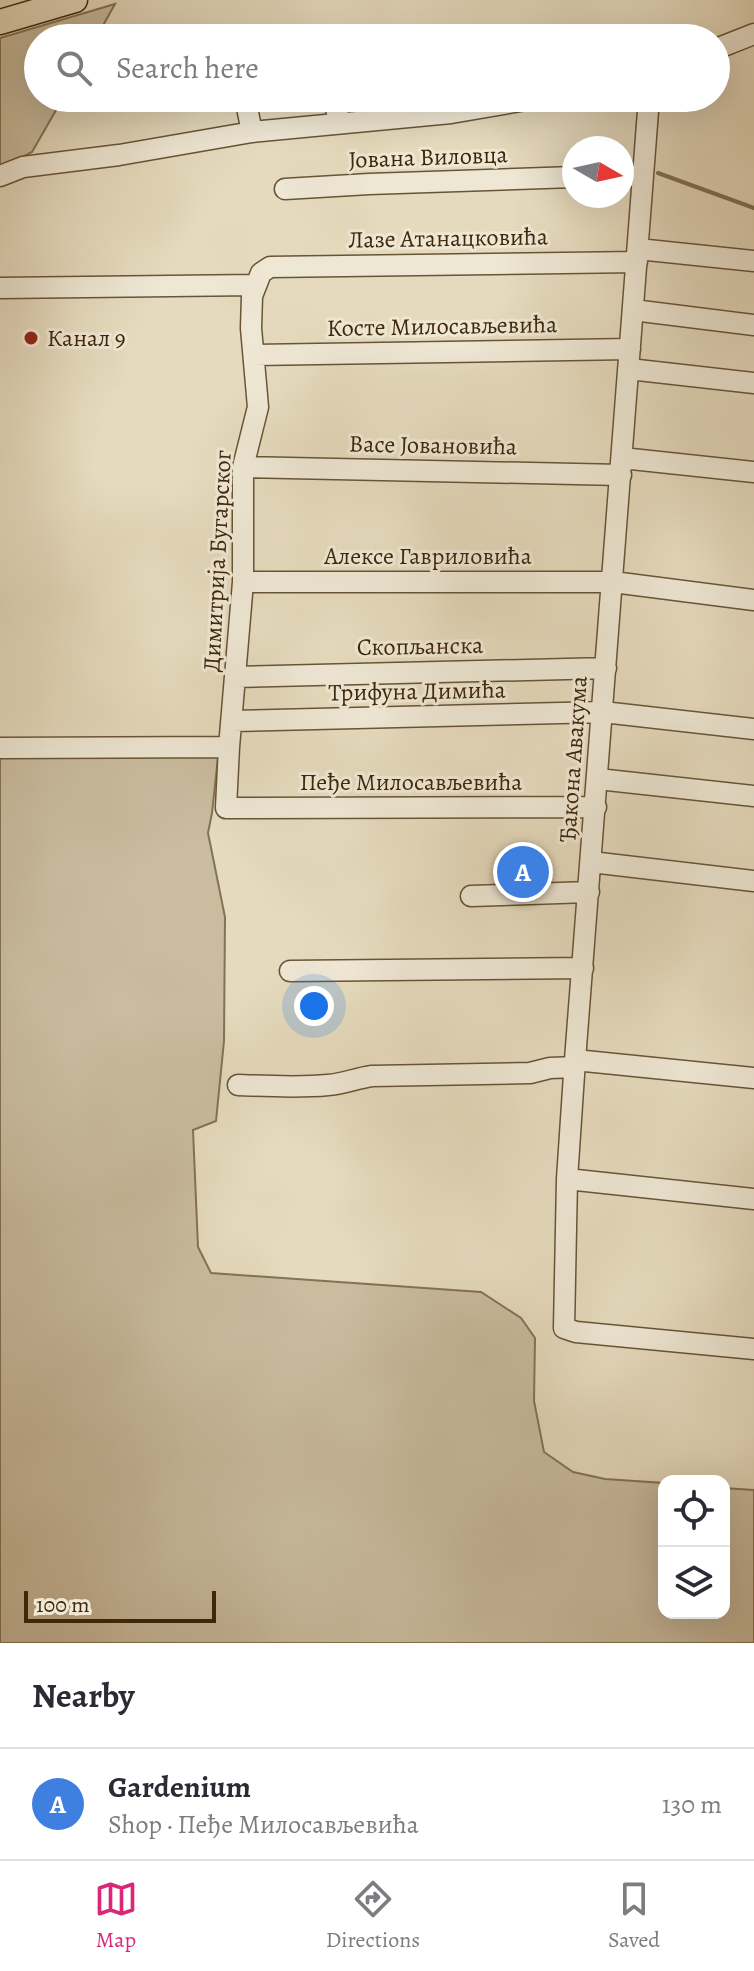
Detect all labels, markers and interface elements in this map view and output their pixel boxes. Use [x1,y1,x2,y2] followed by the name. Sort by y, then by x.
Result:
[24,24,730,112] search box
[52,46,96,90] icon: search
[116,48,259,88] text: Search here
[562,136,634,208] north arrow
[348,138,508,176] street label: Јована Виловца
[348,220,548,256] street label: Лазе Атанацковића
[327,308,557,344] street label: Косте Милосављевића
[47,322,126,354] place label: Канал 9
[22,329,40,347] marker: Канал 9
[349,428,517,462] street label: Васе Јовановића
[195,449,239,673] street label: Димитрија Бугарског
[323,540,532,572] street label: Алексе Гавриловића
[357,629,483,663] street label: Скопљанска
[328,673,506,709] street label: Трифуна Димића
[551,675,595,843] street label: Ђакона Авакума
[300,766,522,798] street label: Пеђе Милосављевића
[497,842,549,902] pin: A
[294,986,334,1026] your location
[658,1475,730,1619] map controls
[658,1475,730,1547] button: locate
[658,1547,730,1619] button: layers
[24,1587,216,1623] scale bar
[36,1590,90,1620] text: 100 m
[32,1672,135,1719] text: Nearby
[108,1767,251,1807] text: Gardenium
[50,1787,66,1822] text: A
[662,1787,722,1822] text: 130 m
[108,1807,419,1842] text: Shop · Пеђе Милосављевића
[94,1877,138,1955] tab: Map
[326,1877,420,1955] tab: Directions
[608,1877,660,1955] tab: Saved

